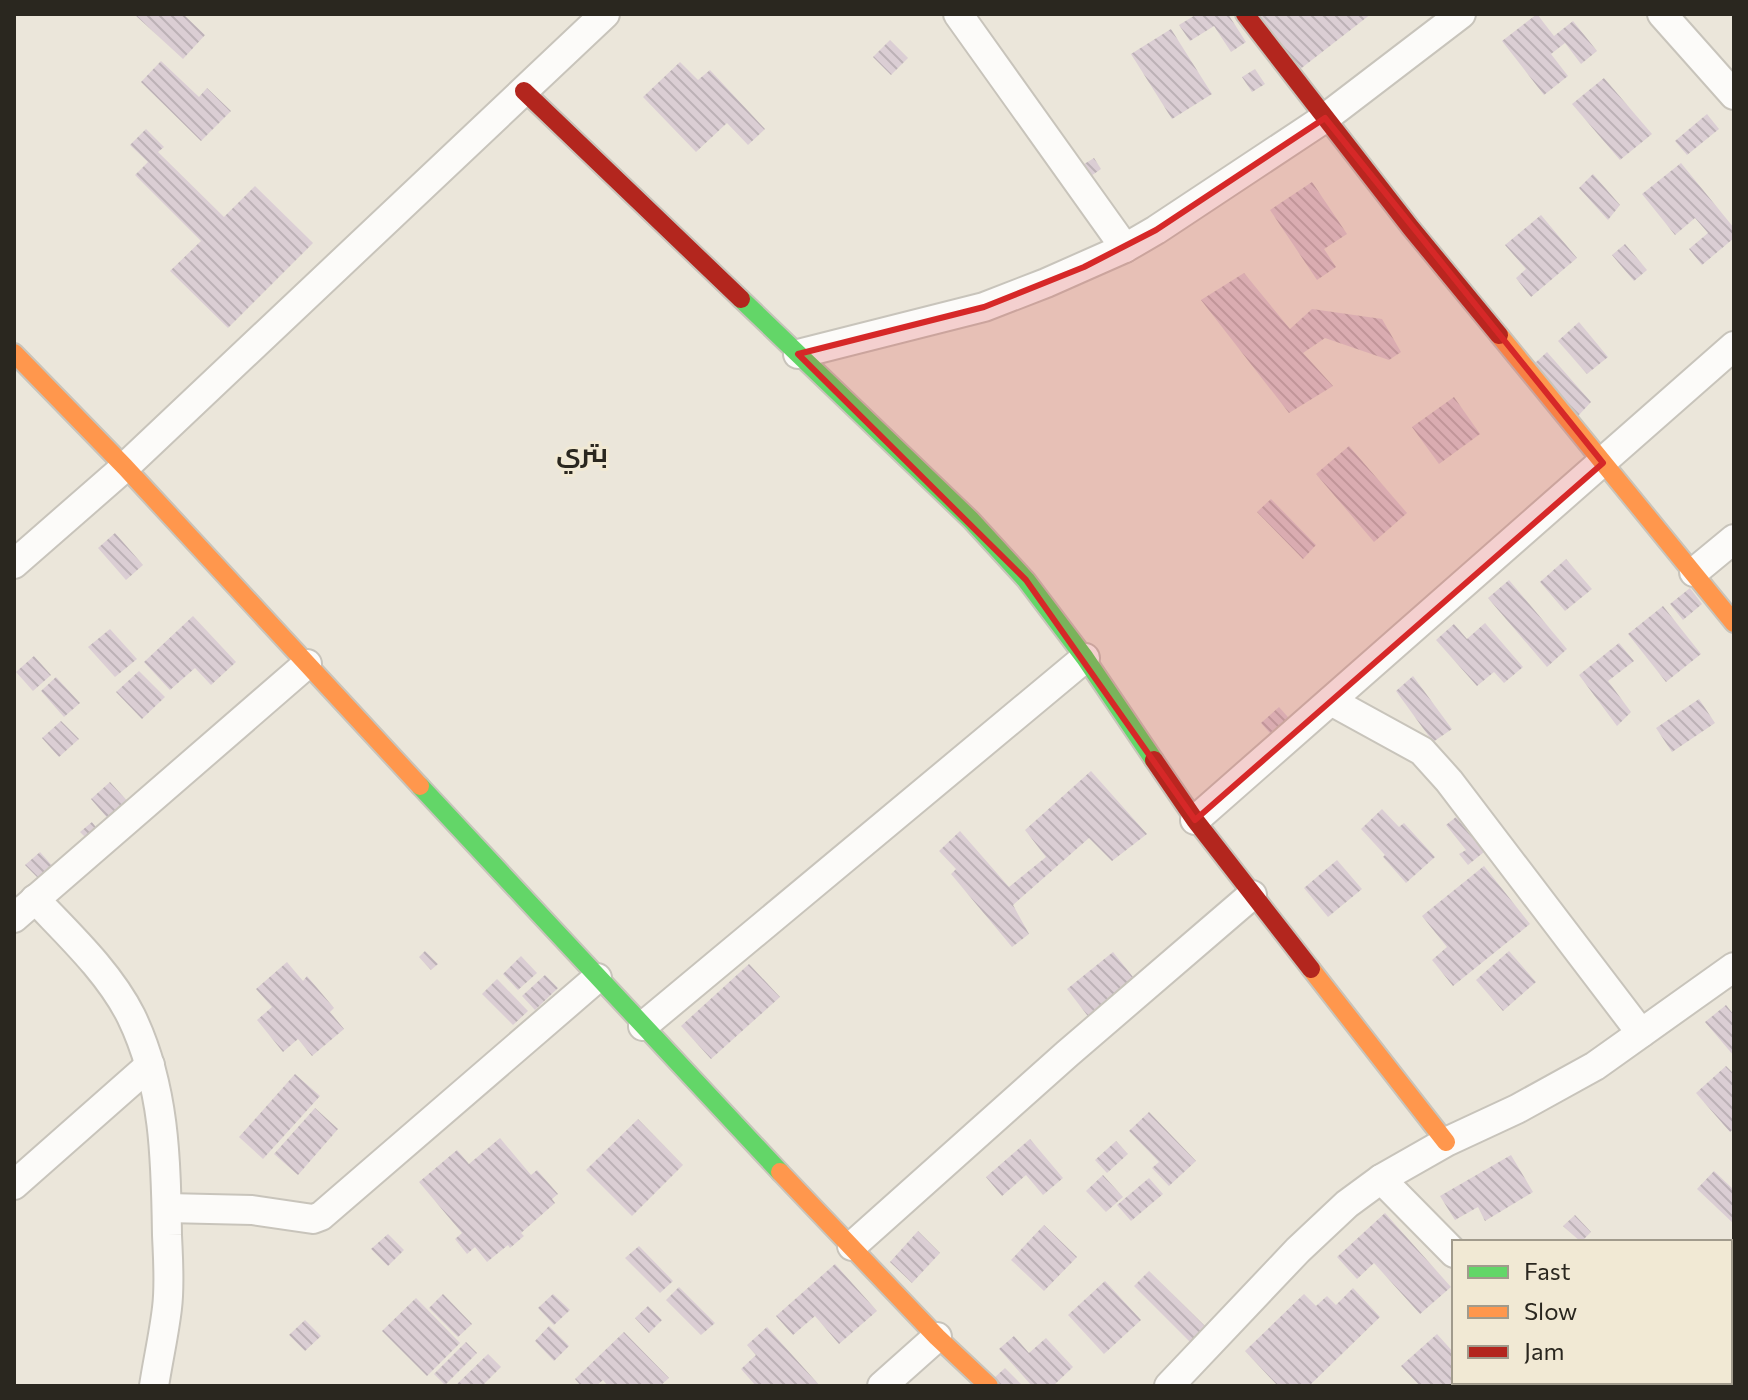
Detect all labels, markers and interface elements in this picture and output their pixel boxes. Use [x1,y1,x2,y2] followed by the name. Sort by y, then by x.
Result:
[556,436,608,474] district label: بتري
[1452,1240,1732,1384] legend
[1524,1256,1571,1285] text: Fast
[1524,1296,1577,1325] text: Slow
[1524,1336,1564,1365] text: Jam

